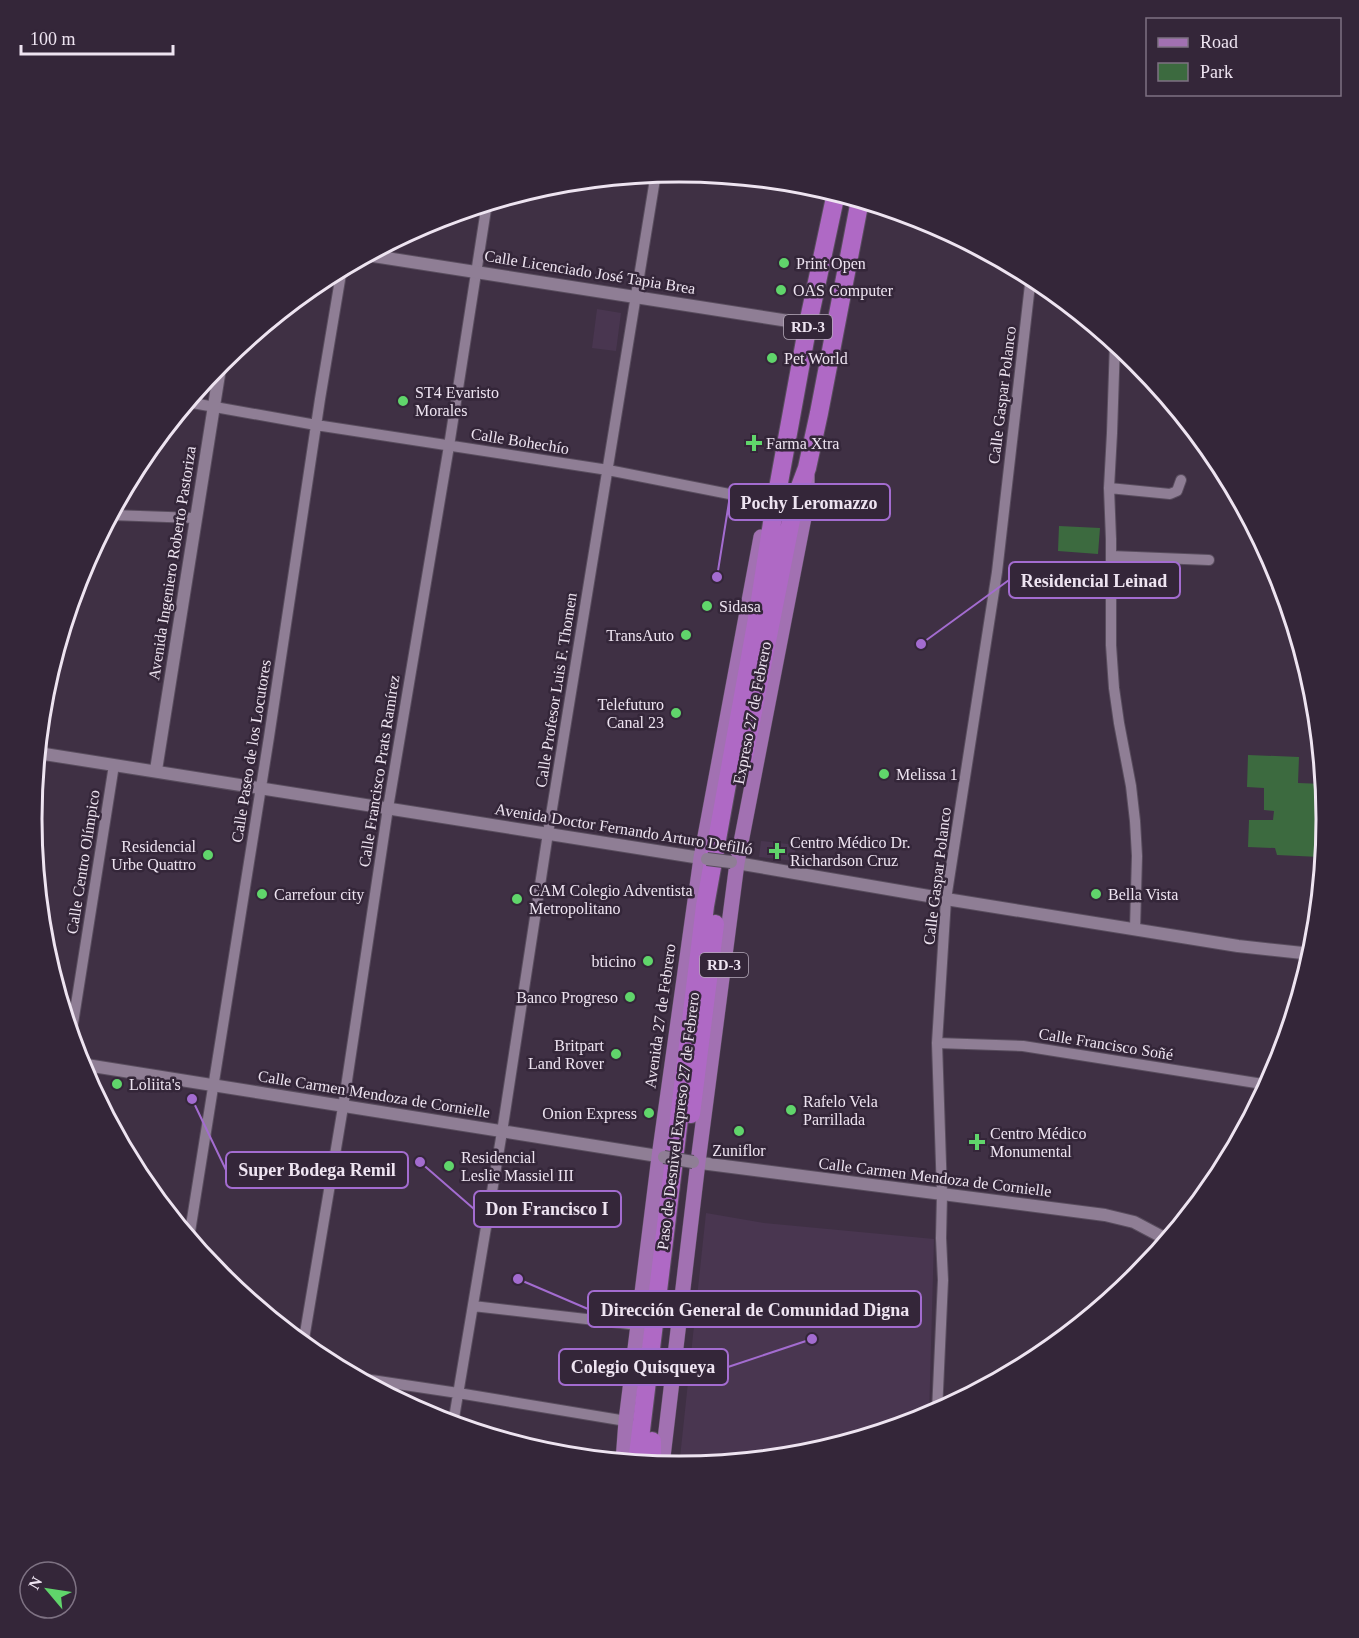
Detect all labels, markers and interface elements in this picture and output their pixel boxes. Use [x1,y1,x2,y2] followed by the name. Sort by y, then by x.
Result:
[21,18,172,56] scale bar
[1146,18,1341,96] legend
[30,29,76,49] text: 100 m
[1200,32,1238,52] text: Road
[1200,62,1233,82] text: Park
[483,247,697,298] street label: Calle Licenciado José Tapia Brea
[796,255,866,273] place label: Print Open
[777,256,791,270] marker: Print Open
[793,282,894,300] place label: OAS Computer
[774,283,788,297] marker: OAS Computer
[784,315,832,339] road number: RD-3
[985,325,1020,465] street label: Calle Gaspar Polanco
[784,350,848,367] place label: Pet World
[765,351,779,365] marker: Pet World
[415,384,499,419] place label: ST4 Evaristo Morales
[396,394,410,408] marker: ST4 Evaristo Morales
[470,425,570,457] street label: Calle Bohechío
[766,435,839,452] place label: Farma Xtra
[747,436,761,450] marker: Farma Xtra
[145,445,200,681] street label: Avenida Ingeniero Roberto Pastoriza
[729,484,890,520] callout: Pochy Leromazzo
[740,493,878,513] text: Pochy Leromazzo
[1009,562,1180,598] callout: Residencial Leinad
[1021,571,1167,591] text: Residencial Leinad
[532,591,580,789] street label: Calle Profesor Luis F. Thomen
[719,598,761,615] place label: Sidasa
[700,599,714,613] marker: Sidasa
[606,627,674,644] place label: TransAuto
[679,628,693,642] marker: TransAuto
[730,640,775,786] street label: Expreso 27 de Febrero
[228,658,274,844] street label: Calle Paseo de los Locutores
[355,674,403,868] street label: Calle Francisco Prats Ramírez
[598,696,664,731] place label: Telefuturo Canal 23
[669,706,683,720] marker: Telefuturo Canal 23
[896,766,958,783] place label: Melissa 1
[877,767,891,781] marker: Melissa 1
[63,789,104,935] street label: Calle Centro Olímpico
[494,800,754,858] street label: Avenida Doctor Fernando Arturo Defilló
[920,806,955,946] street label: Calle Gaspar Polanco
[790,834,910,869] place label: Centro Médico Dr. Richardson Cruz
[111,838,197,873] place label: Residencial Urbe Quattro
[768,842,786,860] marker: Centro Médico Dr. Richardson Cruz
[201,848,215,862] marker: Residencial Urbe Quattro
[529,882,693,918] place label: CAM Colegio Adventista Metropolitano
[274,886,364,904] place label: Carrefour city
[1108,886,1178,903] place label: Bella Vista
[255,887,269,901] marker: Carrefour city
[1089,887,1103,901] marker: Bella Vista
[510,892,524,906] marker: CAM Colegio Adventista Metropolitano
[641,943,679,1089] street label: Avenida 27 de Febrero
[592,953,636,970] place label: bticino
[700,953,748,977] road number: RD-3
[641,954,655,968] marker: bticino
[516,989,618,1007] place label: Banco Progreso
[623,990,637,1004] marker: Banco Progreso
[654,991,703,1251] street label: Paso de Desnivel Expreso 27 de Febrero
[1038,1025,1174,1063] street label: Calle Francisco Soñé
[528,1037,605,1072] place label: Britpart Land Rover
[609,1047,623,1061] marker: Britpart Land Rover
[257,1067,491,1121] street label: Calle Carmen Mendoza de Cornielle
[129,1076,181,1093] place label: Loliita's
[110,1077,124,1091] marker: Loliita's
[803,1093,878,1128] place label: Rafelo Vela Parrillada
[784,1103,798,1117] marker: Rafelo Vela Parrillada
[542,1105,637,1123] place label: Onion Express
[642,1106,656,1120] marker: Onion Express
[732,1124,746,1138] marker: Zuniflor
[990,1125,1086,1160] place label: Centro Médico Monumental
[968,1133,986,1151] marker: Centro Médico Monumental
[712,1142,766,1159] place label: Zuniflor
[461,1149,574,1184] place label: Residencial Leslie Massiel III
[226,1152,408,1188] callout: Super Bodega Remil
[818,1154,1052,1200] street label: Calle Carmen Mendoza de Cornielle
[442,1159,456,1173] marker: Residencial Leslie Massiel III
[238,1160,396,1180] text: Super Bodega Remil
[474,1191,621,1227] callout: Don Francisco I
[486,1199,609,1219] text: Don Francisco I
[588,1291,921,1327] callout: Dirección General de Comunidad Digna
[601,1300,909,1320] text: Dirección General de Comunidad Digna
[559,1349,728,1385] callout: Colegio Quisqueya
[571,1357,715,1377] text: Colegio Quisqueya
[18,1560,78,1620] north arrow
[25,1573,46,1592] text: N

